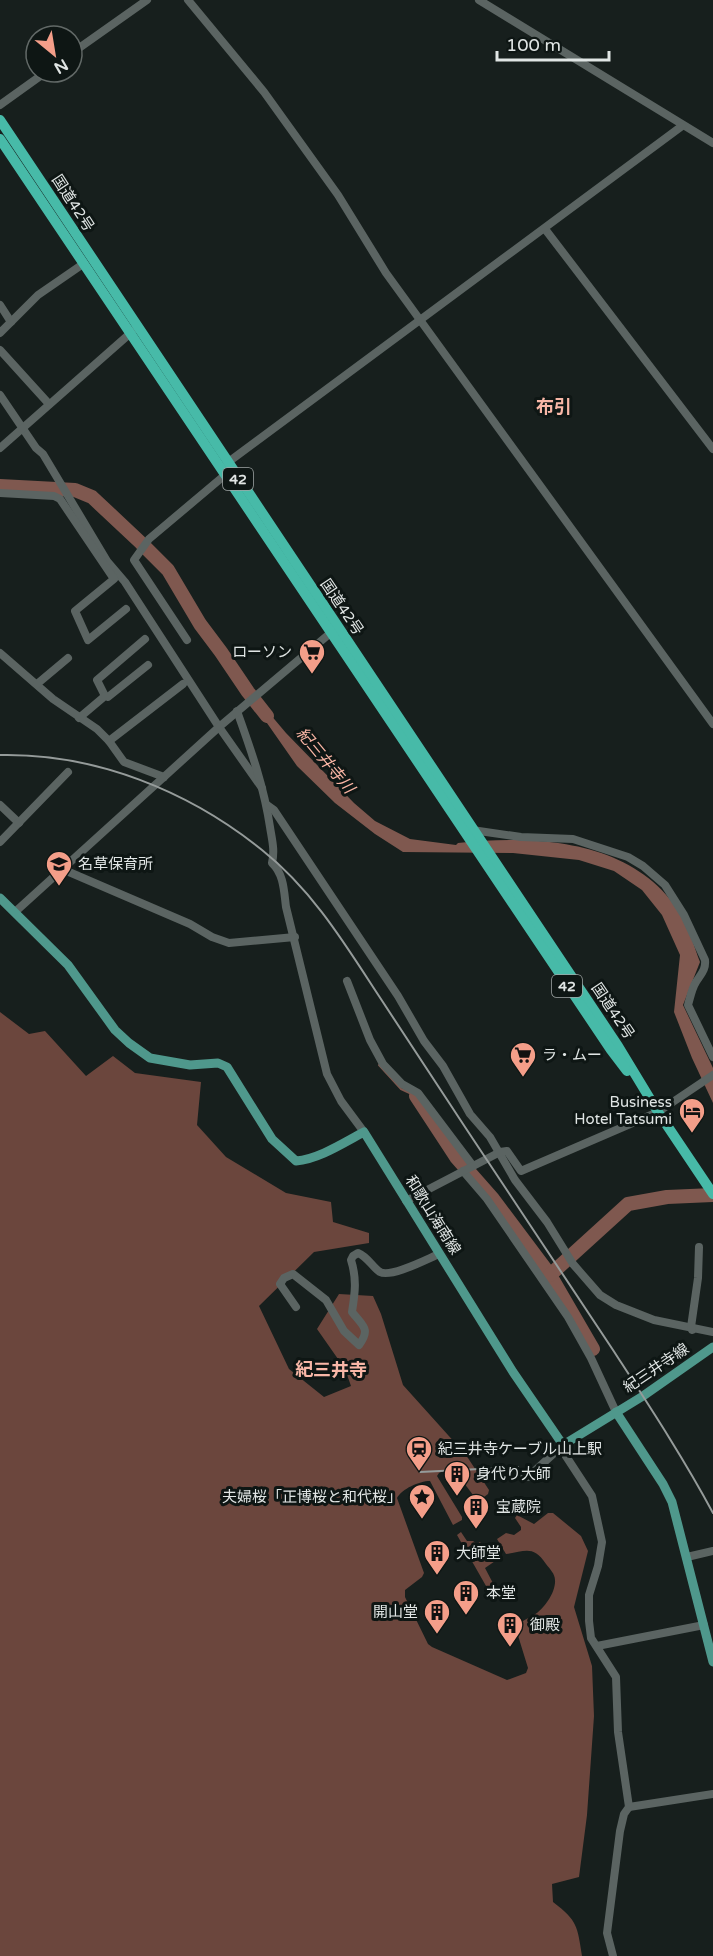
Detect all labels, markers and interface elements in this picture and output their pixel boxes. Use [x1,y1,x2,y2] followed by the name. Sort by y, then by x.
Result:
[24,24,84,84] north arrow
[497,24,610,62] scale bar
[506,34,561,56] text: 100 m
[50,54,72,78] text: N
[48,171,98,235] street label: 国道42号
[536,396,572,418] district label: 布引
[223,468,253,490] road number: 42
[317,576,367,638] street label: 国道42号
[297,637,327,675] supermarket icon: ローソン
[232,643,292,661] place label: ローソン
[292,724,360,799] water label: 紀三井寺川
[44,849,74,887] school or university icon: 名草保育所
[78,855,153,873] place label: 名草保育所
[552,975,582,997] road number: 42
[588,980,638,1042] street label: 国道42号
[508,1040,538,1078] supermarket icon: ラ・ムー
[542,1046,602,1064] place label: ラ・ムー
[574,1093,672,1128] place label: Business Hotel Tatsumi
[677,1096,707,1134] hotel icon: Business Hotel Tatsumi
[402,1172,464,1258] street label: 和歌山海南線
[620,1340,692,1396] street label: 紀三井寺線
[295,1359,367,1381] district label: 紀三井寺
[404,1434,434,1472] station icon: 紀三井寺ケーブル山上駅
[438,1440,602,1458] place label: 紀三井寺ケーブル山上駅
[442,1459,472,1497] building icon: 身代り大師
[476,1465,551,1483] place label: 身代り大師
[407,1482,437,1520] place icon: 夫婦桜「正博桜と和代桜」
[222,1488,402,1506] place label: 夫婦桜「正博桜と和代桜」
[461,1492,491,1530] building icon: 宝蔵院
[496,1498,541,1516] place label: 宝蔵院
[422,1538,452,1576] building icon: 大師堂
[456,1544,501,1562] place label: 大師堂
[451,1578,481,1616] building icon: 本堂
[486,1584,516,1602] place label: 本堂
[422,1597,452,1635] building icon: 開山堂
[373,1603,418,1621] place label: 開山堂
[495,1610,525,1648] building icon: 御殿
[530,1616,560,1634] place label: 御殿

